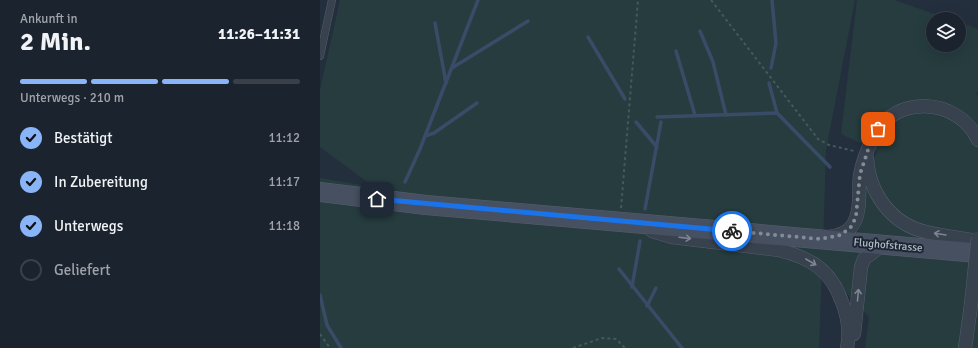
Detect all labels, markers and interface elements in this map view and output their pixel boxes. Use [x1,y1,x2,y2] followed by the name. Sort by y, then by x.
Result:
[20,11,78,27] text: Ankunft in
[926,12,966,52] map controls
[926,12,966,52] button: layers
[218,25,300,43] text: 11:26–11:31
[20,26,91,58] text: 2 Min.
[20,90,124,106] text: Unterwegs · 210 m
[861,112,895,146] pin
[867,118,889,140] icon: bag
[20,127,42,149] icon: check
[54,129,112,147] text: Bestätigt
[268,130,300,146] text: 11:12
[20,171,42,193] icon: check
[54,173,148,191] text: In Zubereitung
[268,174,300,190] text: 11:17
[360,182,394,216] pin
[366,188,388,210] icon: home
[712,211,752,251] courier
[20,215,42,237] icon: check
[54,217,123,235] text: Unterwegs
[268,218,300,234] text: 11:18
[721,220,743,242] icon: bike
[933,230,946,238] one-way arrow
[678,234,691,242] one-way arrow
[853,236,923,254] street label: Flughofstrasse
[805,259,817,267] one-way arrow
[54,261,111,279] text: Geliefert
[854,289,861,302] one-way arrow

